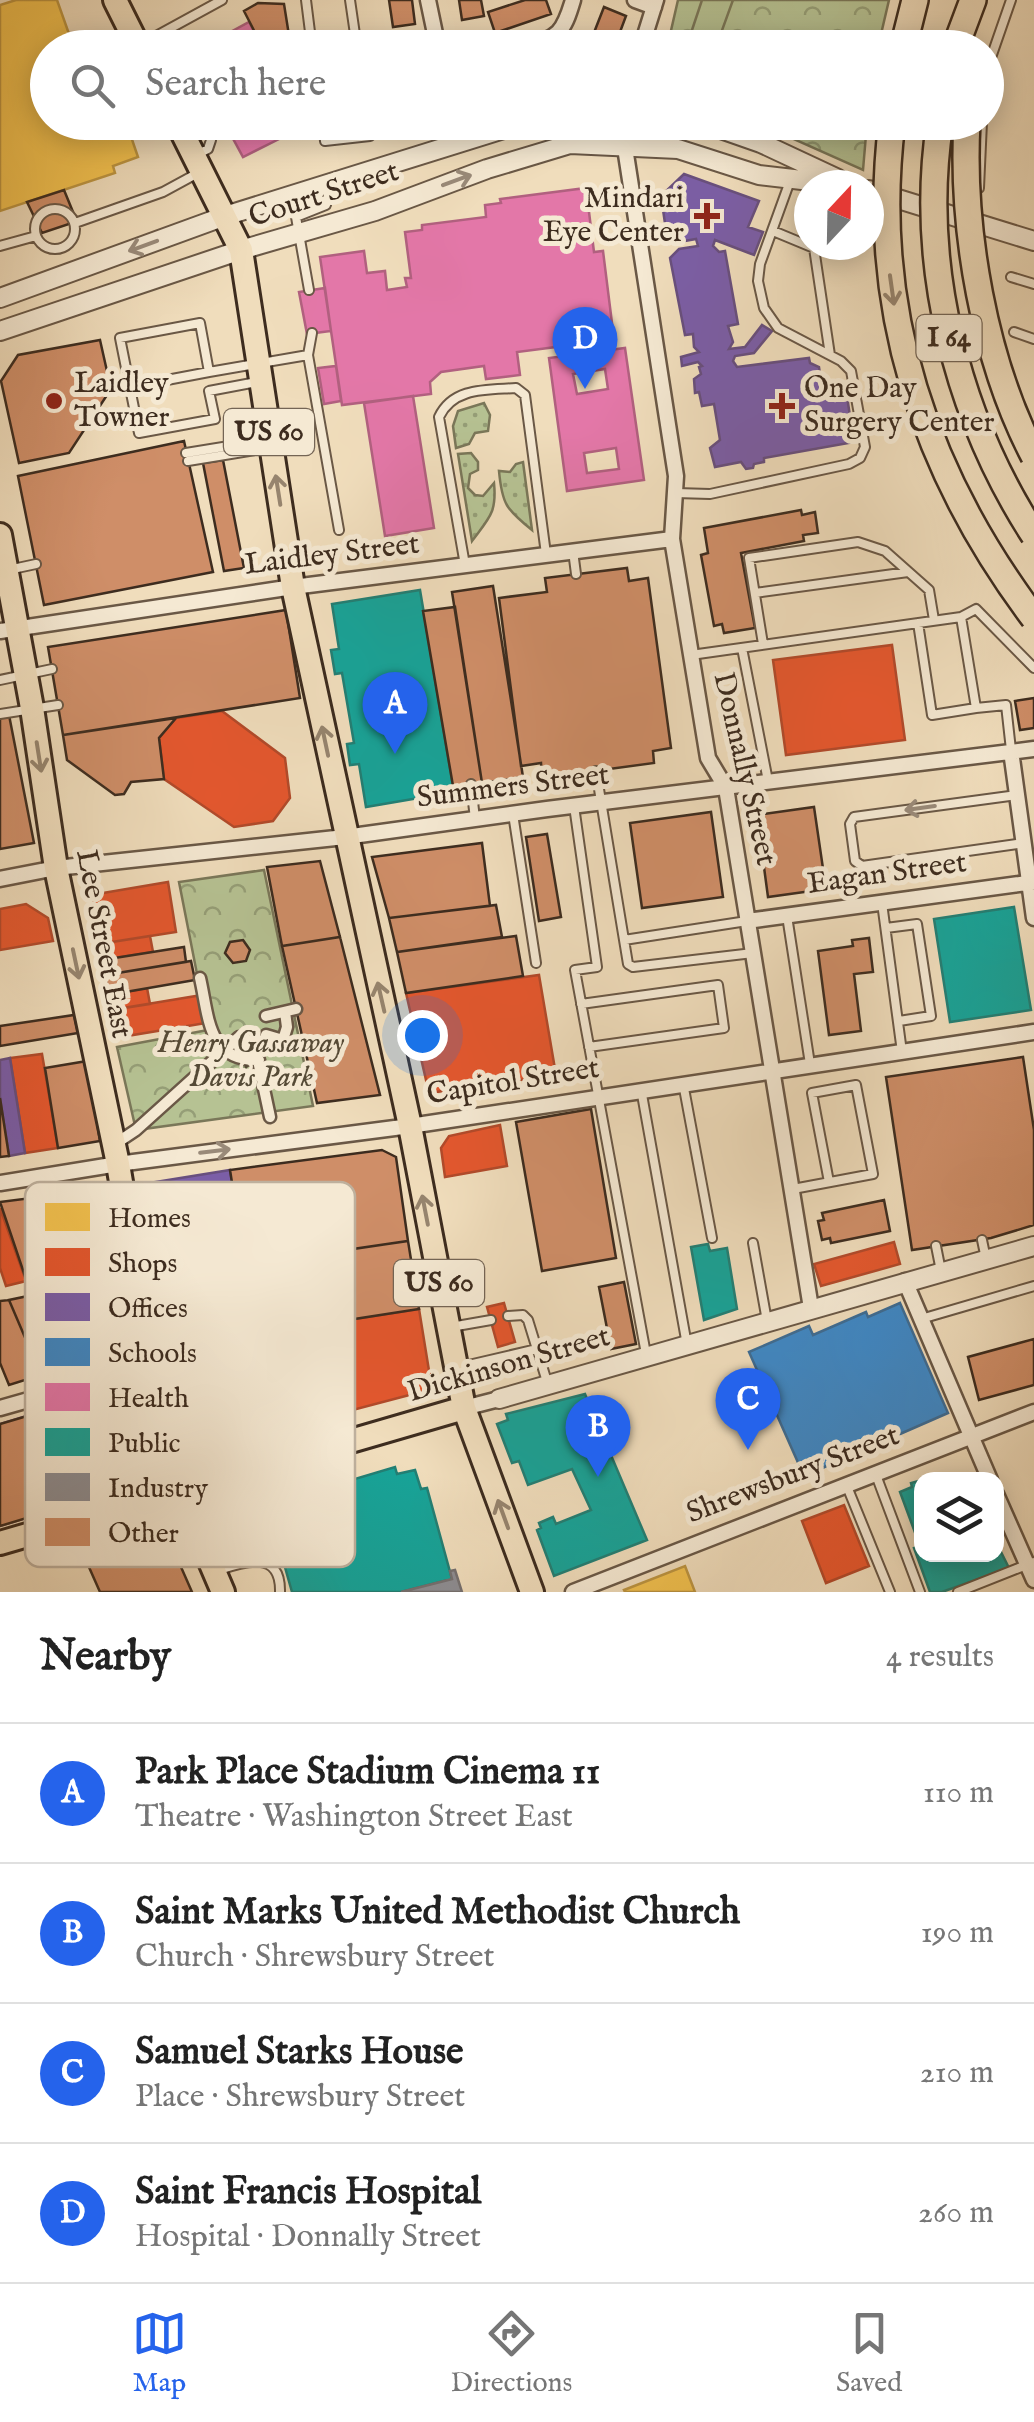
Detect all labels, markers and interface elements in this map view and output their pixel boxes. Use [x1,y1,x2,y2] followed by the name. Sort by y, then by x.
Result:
[30,30,1004,140] search box
[65,58,120,113] icon: search
[145,61,326,109] text: Search here
[244,153,404,237] street label: Court Street
[440,170,471,188] one-way arrow
[794,170,884,260] north arrow
[543,180,684,252] place label: Mindari Eye Center
[694,203,720,229] marker: Mindari Eye Center
[129,238,160,256] one-way arrow
[883,273,902,305] one-way arrow
[552,306,618,389] pin: D
[916,315,982,361] road number: I 64
[74,365,169,437] place label: Laidley Towner
[804,370,995,442] place label: One Day Surgery Center
[43,390,65,412] marker: Laidley Towner
[769,393,795,419] marker: One Day Surgery Center
[224,409,314,455] road number: US 60
[269,475,287,507] one-way arrow
[242,525,422,585] street label: Laidley Street
[703,669,785,869] street label: Donnally Street
[362,672,428,754] pin: A
[315,726,334,758] one-way arrow
[31,741,49,773] one-way arrow
[415,756,611,818] street label: Summers Street
[905,799,937,817] one-way arrow
[805,844,969,904] street label: Eagan Street
[66,846,140,1042] street label: Lee Street East
[68,947,86,979] one-way arrow
[370,982,389,1014] one-way arrow
[397,1010,448,1061] your location
[157,1025,345,1097] park label: Henry Gassaway Davis Park
[424,1050,602,1114] street label: Capitol Street
[198,1142,230,1160] one-way arrow
[25,1182,355,1567] legend
[415,1194,434,1226] one-way arrow
[108,1202,191,1237] text: Homes
[108,1247,177,1282] text: Shops
[394,1260,484,1306] road number: US 60
[108,1292,188,1327] text: Offices
[403,1318,615,1412] street label: Dickinson Street
[108,1337,197,1372] text: Schools
[716,1368,780,1450] pin: C
[108,1382,189,1417] text: Health
[566,1394,630,1477] pin: B
[681,1417,905,1533] street label: Shrewsbury Street
[108,1427,181,1462] text: Public
[108,1472,208,1507] text: Industry
[914,1472,1004,1562] map controls
[914,1472,1004,1562] button: layers
[493,1500,511,1531] one-way arrow
[108,1517,179,1552] text: Other
[40,1631,171,1684] text: Nearby
[886,1637,994,1678] text: 4 results
[135,1749,600,1797] text: Park Place Stadium Cinema 11
[62,1773,83,1814] text: A
[923,1773,994,1814] text: 110 m
[135,1797,573,1838] text: Theatre · Washington Street East
[135,1889,740,1937] text: Saint Marks United Methodist Church
[62,1913,83,1954] text: B
[921,1913,994,1954] text: 190 m
[135,1937,495,1978] text: Church · Shrewsbury Street
[135,2029,463,2077] text: Samuel Starks House
[61,2053,84,2094] text: C
[920,2053,994,2094] text: 210 m
[135,2077,465,2118] text: Place · Shrewsbury Street
[135,2169,481,2217] text: Saint Francis Hospital
[60,2193,85,2234] text: D
[918,2193,994,2234] text: 260 m
[135,2217,481,2258] text: Hospital · Donnally Street
[132,2306,187,2401] tab: Map
[450,2306,572,2401] tab: Directions
[836,2306,902,2401] tab: Saved

